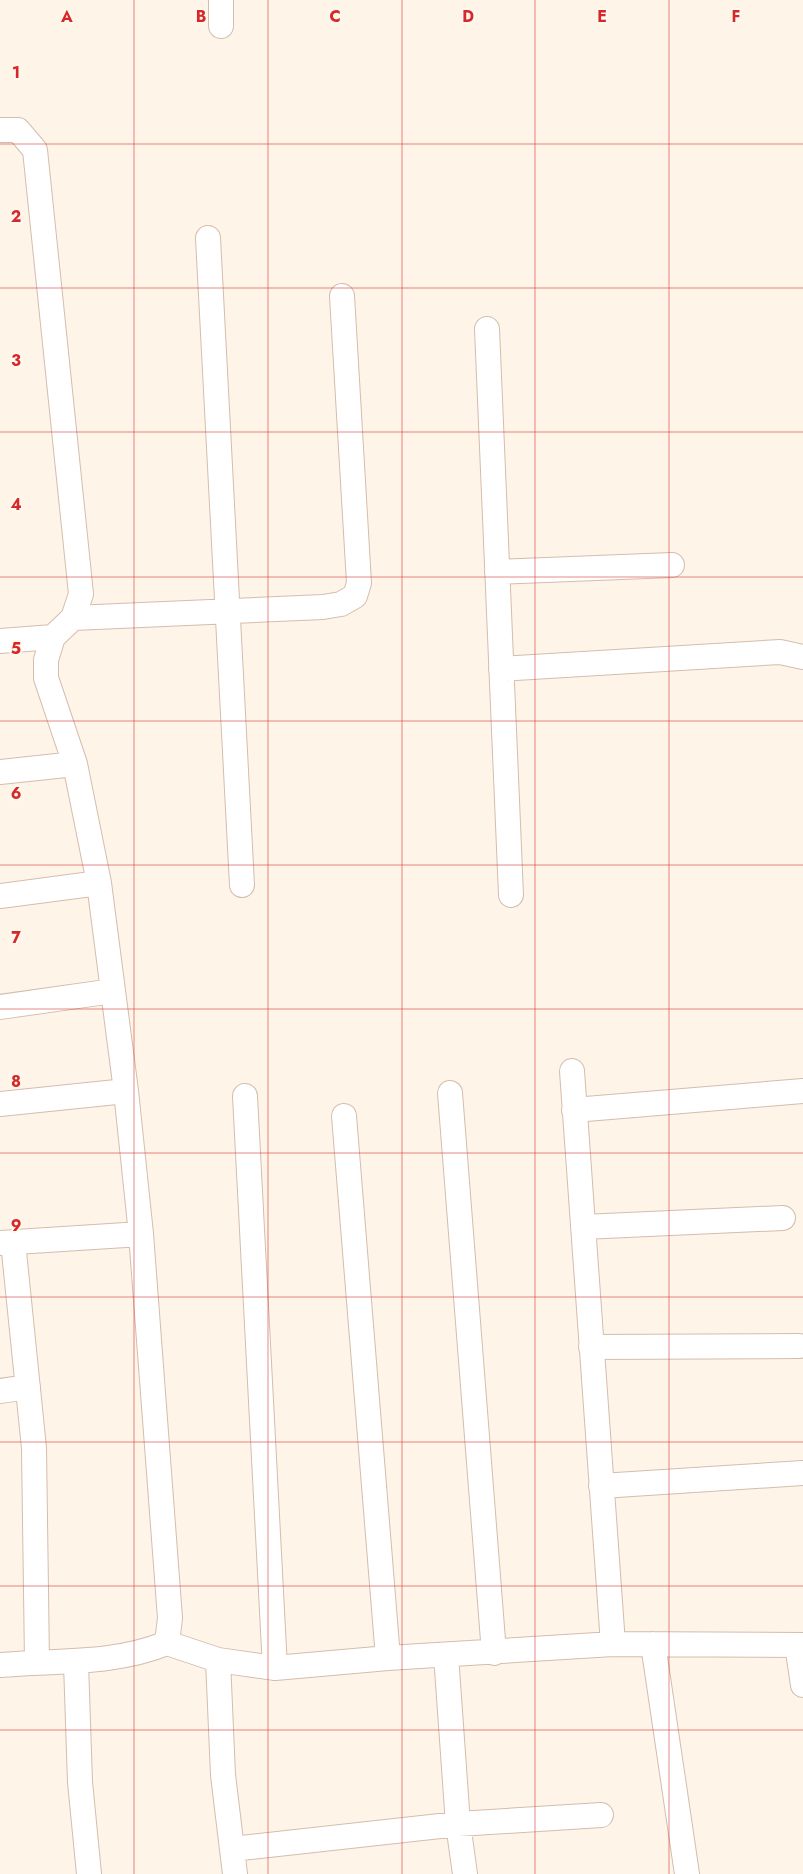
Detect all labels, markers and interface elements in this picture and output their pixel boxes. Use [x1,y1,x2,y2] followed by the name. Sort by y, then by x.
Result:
[60,5,73,28] text: A
[196,5,206,28] text: B
[329,5,341,28] text: C
[462,5,474,28] text: D
[597,5,607,28] text: E
[732,5,740,28] text: F
[12,61,20,84] text: 1
[11,205,21,228] text: 2
[11,349,21,372] text: 3
[10,493,22,516] text: 4
[11,637,21,660] text: 5
[11,782,21,805] text: 6
[11,926,21,949] text: 7
[11,1070,21,1093] text: 8
[11,1214,21,1237] text: 9

